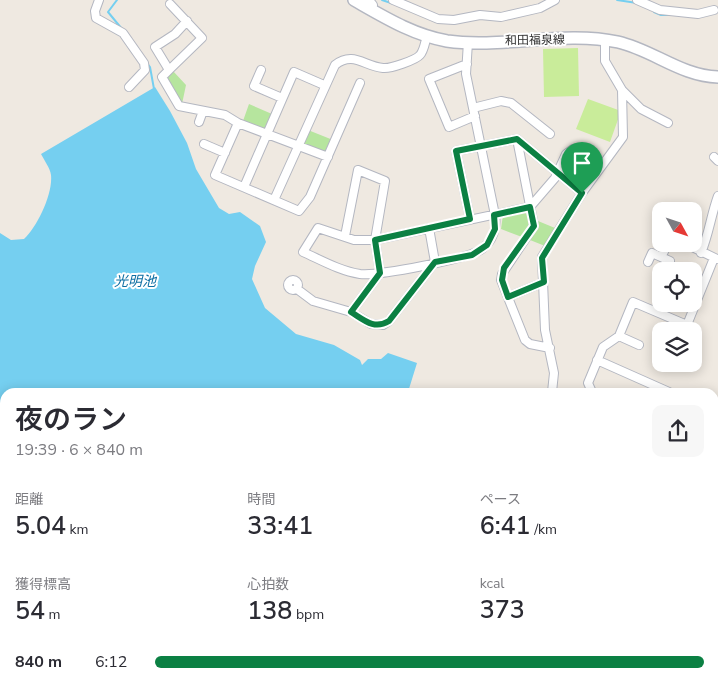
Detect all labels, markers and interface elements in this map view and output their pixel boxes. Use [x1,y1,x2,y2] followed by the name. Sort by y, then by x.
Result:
[505,31,565,49] street label: 和田福泉線
[561,142,603,193] pin
[568,149,596,177] icon: arrive
[652,202,702,252] north arrow
[652,202,702,372] map controls
[652,262,702,312] button: locate
[114,272,158,291] water label: 光明池
[652,322,702,372] button: layers
[15,401,127,439] text: 夜のラン
[652,405,704,457] button: share
[15,439,143,461] text: 19:39 · 6 × 840 m
[15,490,43,509] text: 距離
[247,490,275,509] text: 時間
[480,490,521,509] text: ペース
[15,509,66,543] text: 5.04
[247,509,313,543] text: 33:41
[480,509,531,543] text: 6:41
[66,520,89,539] text: km
[531,520,557,539] text: /km
[480,574,504,593] text: kcal
[15,575,71,594] text: 獲得標高
[247,575,289,594] text: 心拍数
[480,593,525,627] text: 373
[15,594,45,628] text: 54
[247,594,292,628] text: 138
[45,605,61,624] text: m
[292,605,324,624] text: bpm
[15,651,62,673] text: 840 m
[95,651,127,673] text: 6:12

